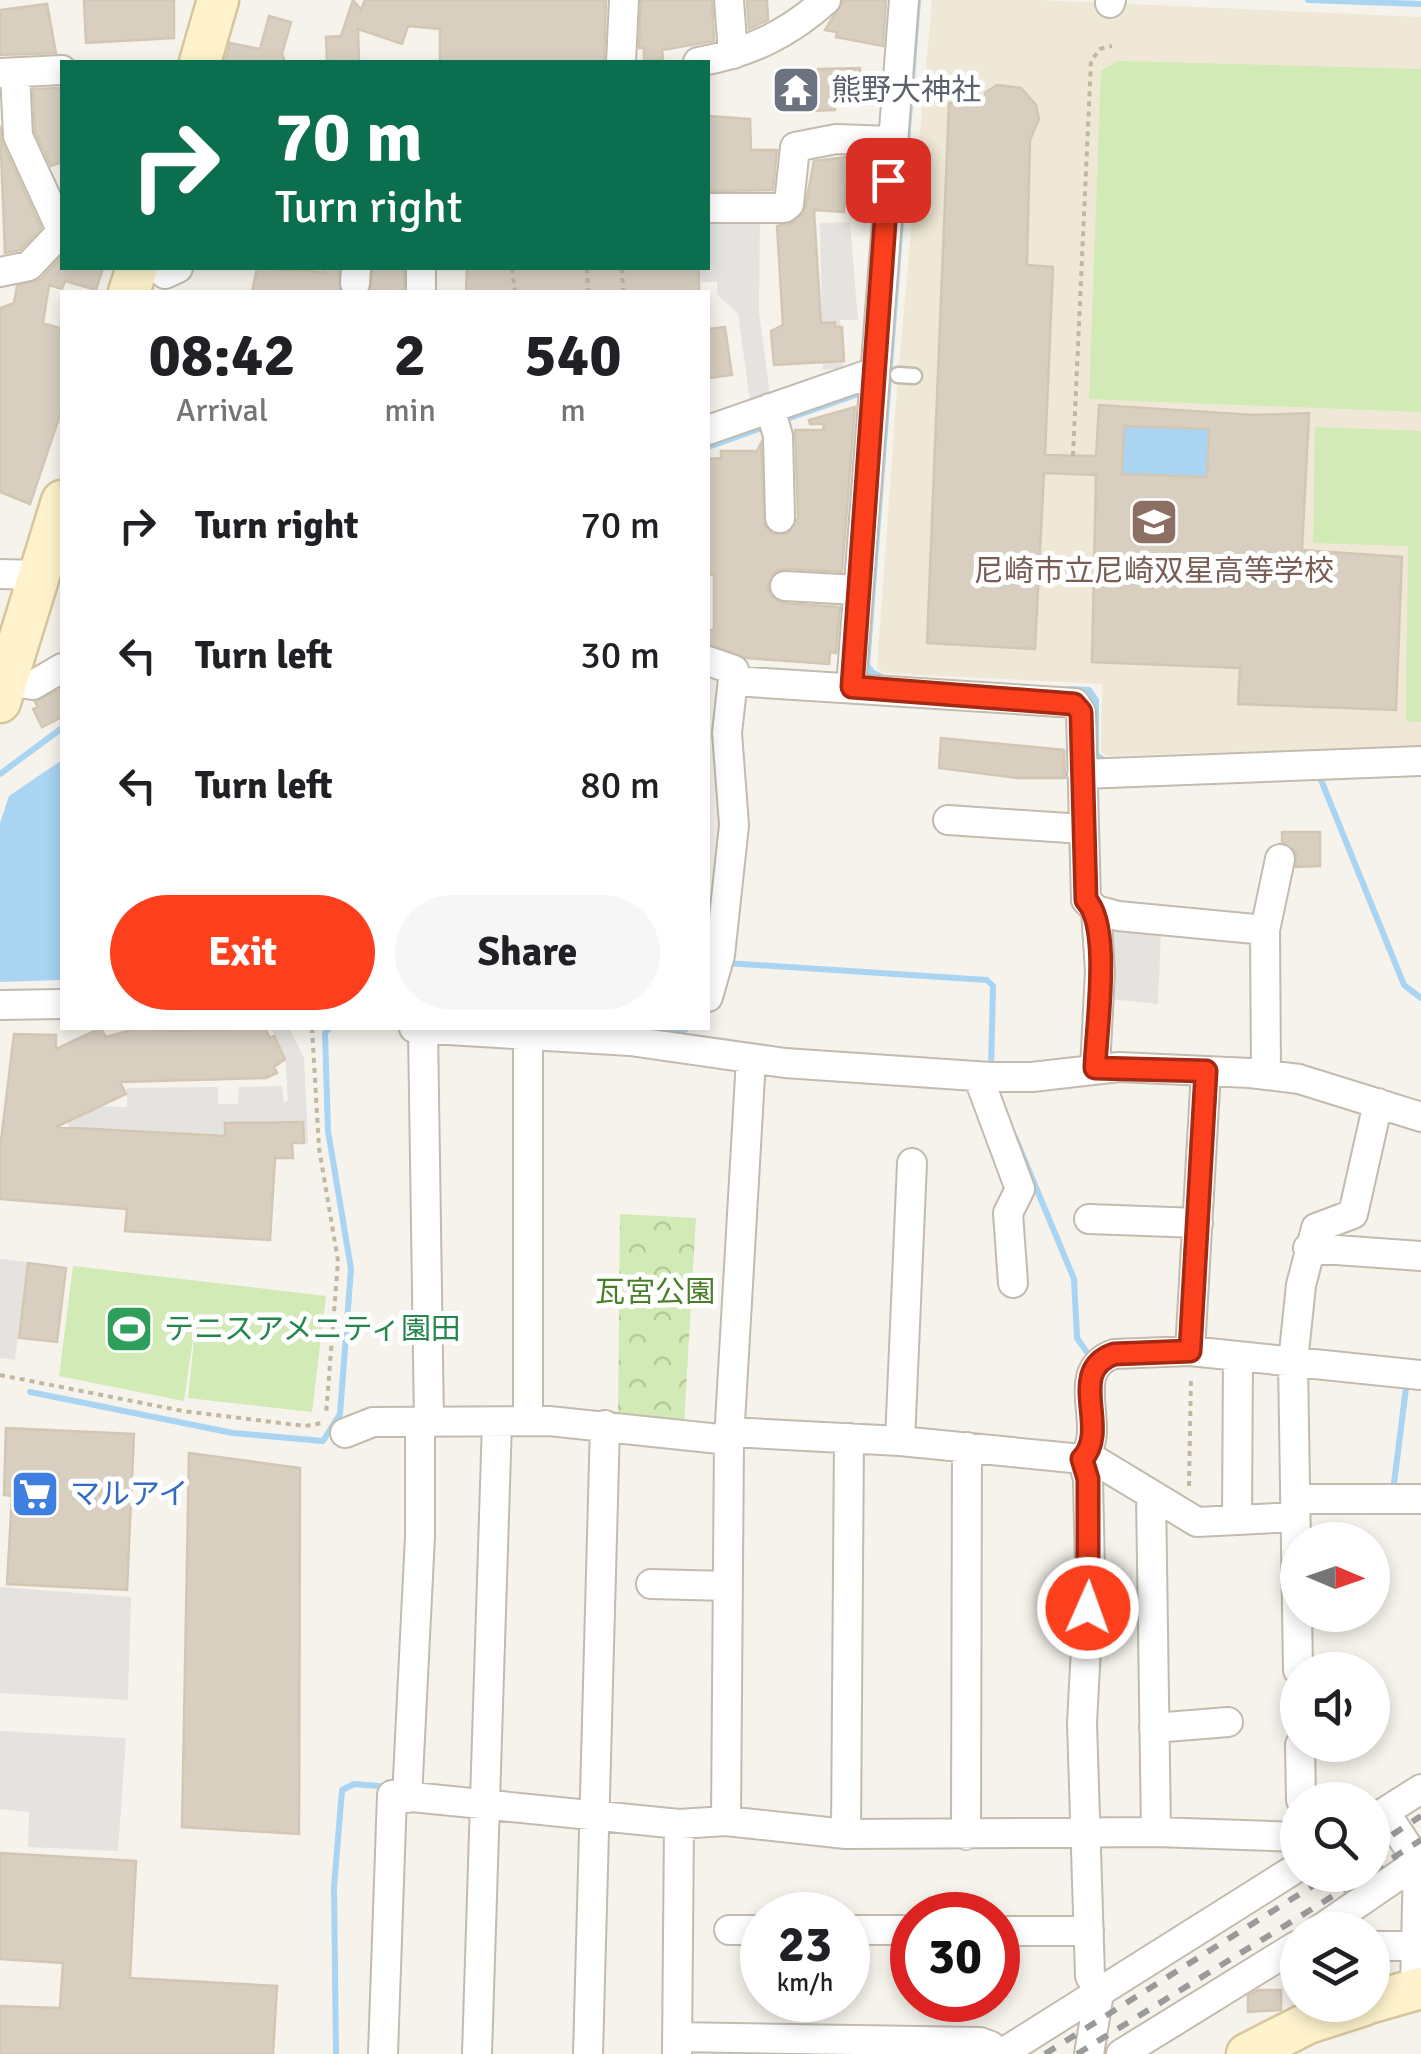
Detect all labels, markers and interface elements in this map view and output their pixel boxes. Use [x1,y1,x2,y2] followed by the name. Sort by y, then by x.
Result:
[770,64,822,116] temple icon: 熊野大神社
[831,72,981,109] place label: 熊野大神社
[275,94,423,180] text: 70 m
[110,100,240,230] icon: right
[846,138,931,223] pin
[861,153,916,208] icon: arrive
[275,180,463,235] text: Turn right
[148,319,296,393] text: 08:42
[394,319,426,393] text: 2
[524,319,622,393] text: 540
[176,391,268,430] text: Arrival
[384,391,436,430] text: min
[560,391,586,430] text: m
[1128,496,1180,548] school or university icon: 尼崎市立尼崎双星高等学校
[110,498,165,553] icon: right
[195,502,359,549] text: Turn right
[580,502,660,549] text: 70 m
[974,553,1334,590] place label: 尼崎市立尼崎双星高等学校
[110,628,165,683] icon: left
[195,632,333,679] text: Turn left
[580,632,660,679] text: 30 m
[110,758,165,813] icon: left
[195,762,333,809] text: Turn left
[580,762,660,809] text: 80 m
[110,895,375,1010] button: Exit
[395,895,660,1010] button: Share
[595,1274,715,1311] park label: 瓦宮公園
[103,1303,155,1355] sports icon: テニスアメニティ園田
[164,1311,461,1348] place label: テニスアメニティ園田
[9,1468,61,1520] supermarket icon: マルアイ
[70,1476,189,1513] place label: マルアイ
[1280,1522,1390,1632] north arrow
[1280,1522,1390,2022] map controls
[1036,1556,1140,1660] position arrow
[1280,1652,1390,1762] button: sound
[1280,1782,1390,1892] button: search
[890,1892,1020,2022] speed limit sign: 30
[1280,1912,1390,2022] button: layers
[778,1914,832,1976] text: 23
[777,1967,833,1998] text: km/h

